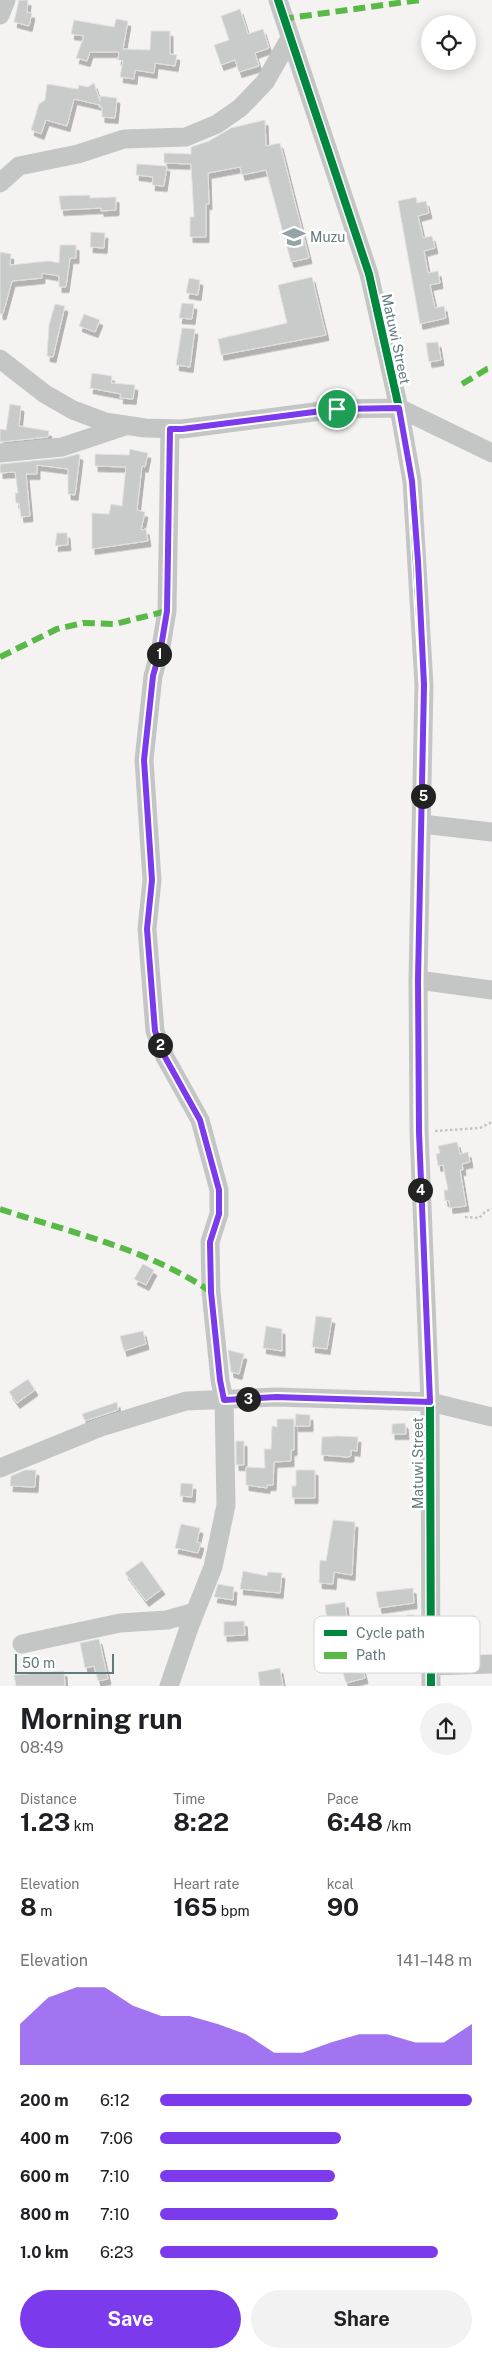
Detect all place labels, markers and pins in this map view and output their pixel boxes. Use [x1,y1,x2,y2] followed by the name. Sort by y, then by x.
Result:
[281,224,307,250] school or university icon: Muzu
[310,229,345,245] place label: Muzu
[316,388,358,430] pin
[146,642,172,666] pin: 1
[410,784,436,808] pin: 5
[148,1032,172,1058] pin: 2
[408,1178,432,1202] pin: 4
[236,1386,260,1412] pin: 3

